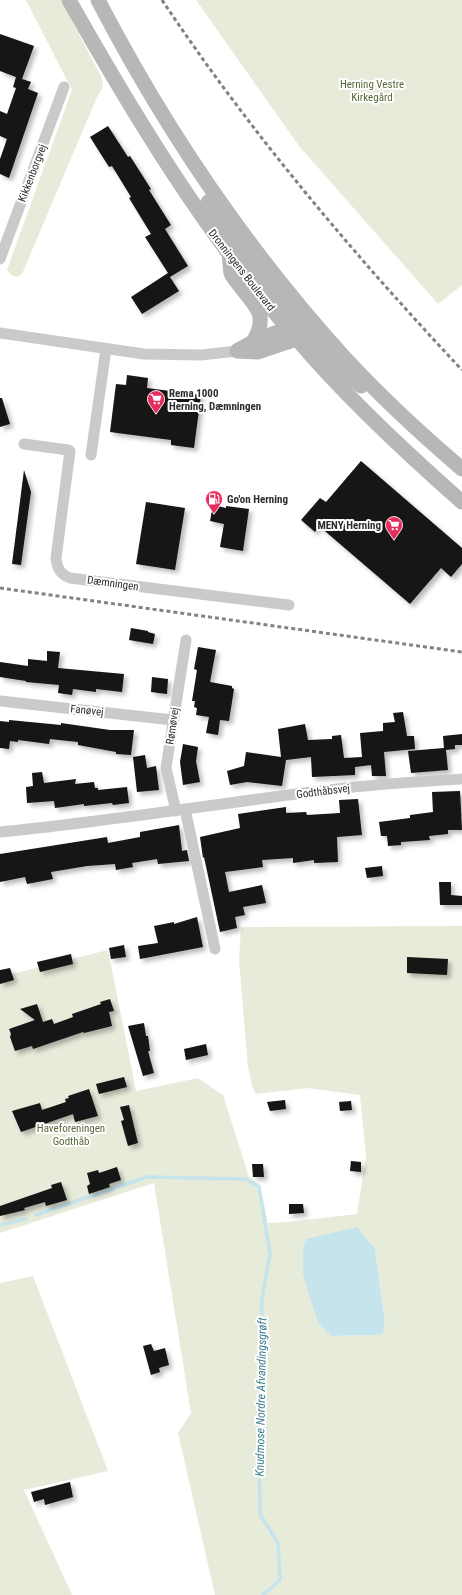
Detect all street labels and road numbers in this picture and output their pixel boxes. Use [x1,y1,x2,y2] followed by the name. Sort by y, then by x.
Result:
[16,143,49,204] street label: Kikkenborgvej
[206,227,278,314] street label: Dronningens Boulevard
[86,573,139,594] street label: Dæmningen
[70,702,104,719] street label: Fanøvej
[163,707,182,745] street label: Rømøvej
[295,782,351,801] street label: Godthåbsvej

